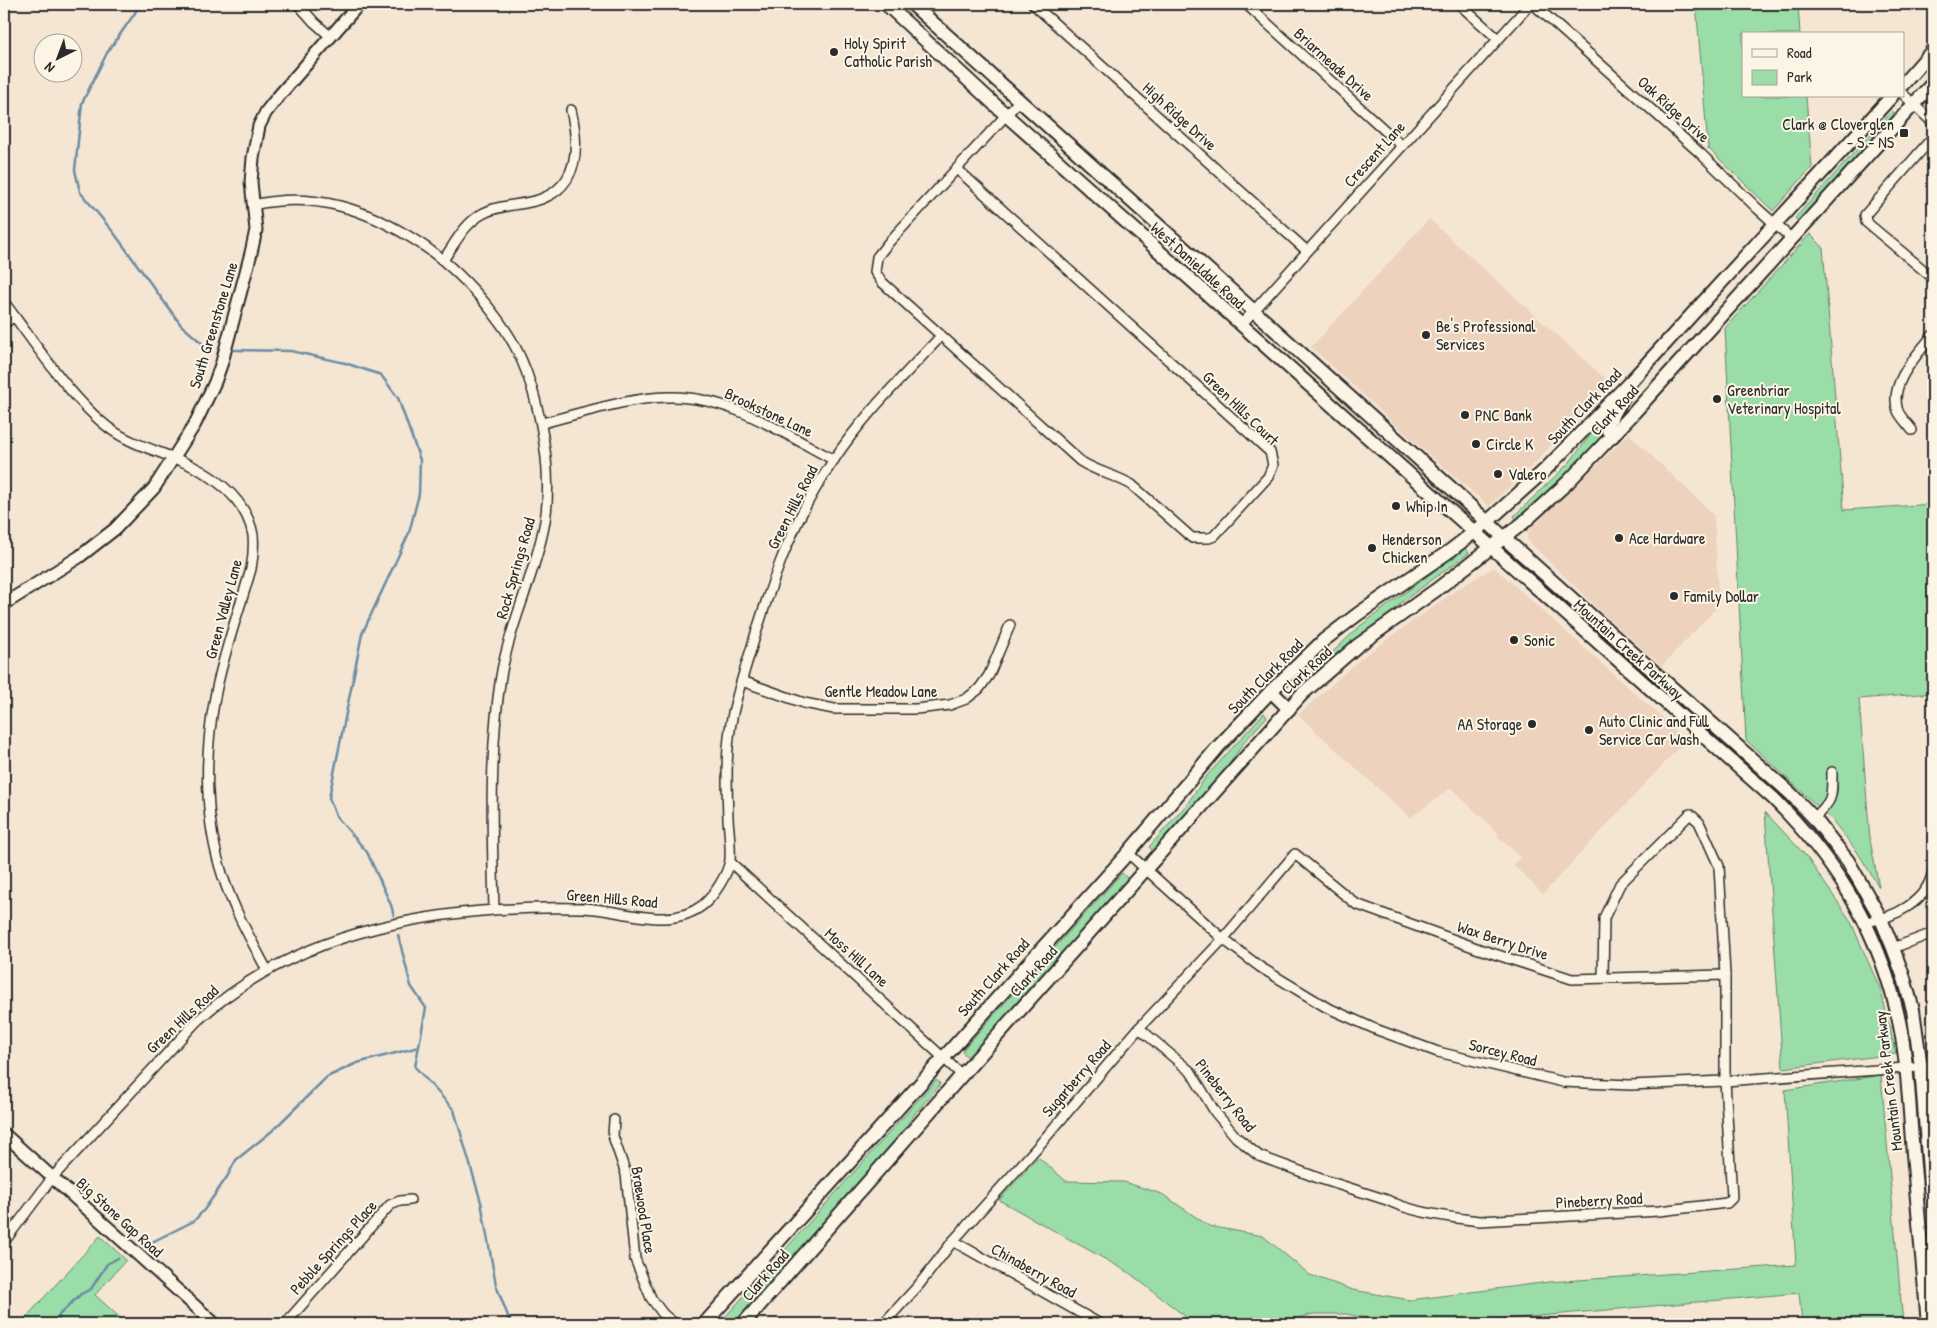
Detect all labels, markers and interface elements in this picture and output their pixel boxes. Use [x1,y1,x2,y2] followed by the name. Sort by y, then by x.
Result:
[1289,22,1379,106] street label: Briarmeade Drive
[32,32,82,82] north arrow
[844,32,932,72] place label: Holy Spirit Catholic Parish
[1742,32,1904,98] legend
[1787,42,1812,63] text: Road
[828,46,840,58] marker: Holy Spirit Catholic Parish
[39,58,58,78] text: N
[1787,66,1812,87] text: Park
[1633,71,1715,148] street label: Oak Ridge Drive
[1138,77,1222,156] street label: High Ridge Drive
[1782,113,1895,153] place label: Clark @ Cloverglen - S - NS
[1338,116,1410,192] street label: Crescent Lane
[1898,127,1910,139] marker: Clark @ Cloverglen - S - NS
[1146,217,1250,313] street label: West Danieldale Road
[183,258,243,391] street label: South Greenstone Lane
[1436,315,1536,355] place label: Be's Professional Services
[1420,329,1432,341] marker: Be's Professional Services
[1543,364,1625,448] street label: South Clark Road
[1198,366,1284,450] street label: Green Hills Court
[1727,379,1841,419] place label: Greenbriar Veterinary Hospital
[1586,381,1642,439] street label: Clark Road
[721,382,817,442] street label: Brookstone Lane
[1711,393,1723,405] marker: Greenbriar Veterinary Hospital
[1475,404,1532,426] place label: PNC Bank
[1459,409,1471,421] marker: PNC Bank
[1486,433,1534,455] place label: Circle K
[1470,438,1482,450] marker: Circle K
[761,461,823,553] street label: Green Hills Road
[1508,463,1547,485] place label: Valero
[1492,468,1504,480] marker: Valero
[1406,495,1448,517] place label: Whip In
[1390,500,1402,512] marker: Whip In
[490,515,540,621] street label: Rock Springs Road
[1629,527,1706,549] place label: Ace Hardware
[1382,528,1442,568] place label: Henderson Chicken
[1613,532,1625,544] marker: Ace Hardware
[1366,542,1378,554] marker: Henderson Chicken
[199,556,247,661] street label: Green Valley Lane
[1683,585,1759,607] place label: Family Dollar
[1668,590,1680,602] marker: Family Dollar
[1569,594,1689,705] street label: Mountain Creek Parkway
[1524,629,1556,651] place label: Sonic
[1223,634,1307,718] street label: South Clark Road
[1508,634,1520,646] marker: Sonic
[1276,641,1336,699] street label: Clark Road
[825,680,938,702] street label: Gentle Meadow Lane
[1599,710,1709,750] place label: Auto Clinic and Full Service Car Wash
[1457,713,1523,735] place label: AA Storage
[1526,718,1538,730] marker: AA Storage
[1583,724,1595,736] marker: Auto Clinic and Full Service Car Wash
[565,883,659,913] street label: Green Hills Road
[1455,915,1552,965] street label: Wax Berry Drive
[820,922,894,992] street label: Moss Hill Lane
[952,933,1034,1021] street label: South Clark Road
[1004,941,1062,1001] street label: Clark Road
[141,980,223,1058] street label: Green Hills Road
[1868,1009,1908,1152] street label: Mountain Creek Parkway
[1467,1033,1539,1071] street label: Sorcey Road
[1036,1035,1116,1121] street label: Sugarberry Road
[1191,1054,1261,1136] street label: Pineberry Road
[626,1165,662,1256] street label: Braewood Place
[72,1172,168,1262] street label: Big Stone Gap Road
[1555,1187,1643,1213] street label: Pineberry Road
[285,1194,382,1299] street label: Pebble Springs Place
[987,1237,1081,1303] street label: Chinaberry Road
[736,1244,794,1306] street label: Clark Road

